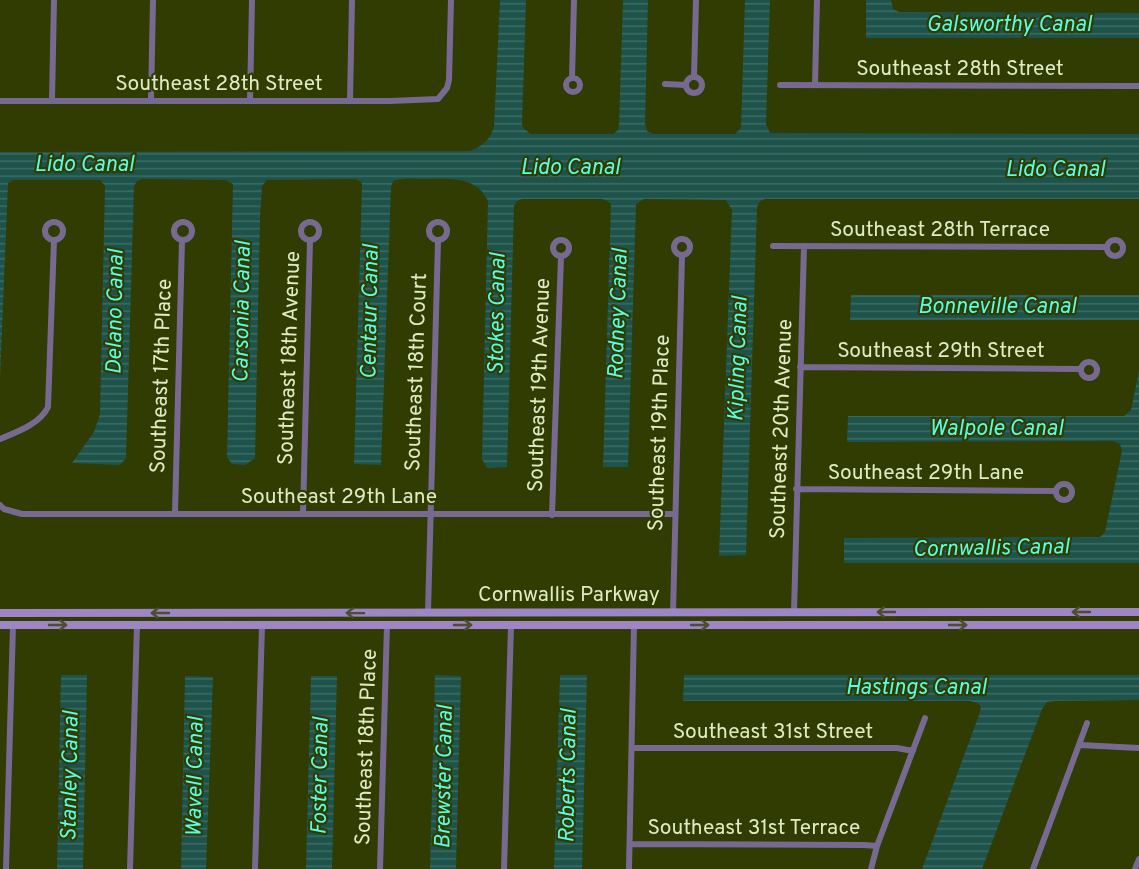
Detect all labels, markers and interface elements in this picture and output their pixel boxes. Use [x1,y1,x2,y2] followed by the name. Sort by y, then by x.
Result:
[926,12,1093,39] water label: Galsworthy Canal
[856,56,1064,83] street label: Southeast 28th Street
[115,71,323,98] street label: Southeast 28th Street
[34,152,135,179] water label: Lido Canal
[520,155,621,182] water label: Lido Canal
[1005,157,1106,184] water label: Lido Canal
[830,217,1050,244] street label: Southeast 28th Terrace
[228,239,258,383] water label: Carsonia Canal
[356,243,386,380] water label: Centaur Canal
[603,247,635,380] water label: Rodney Canal
[101,248,131,375] water label: Delano Canal
[273,251,307,465] street label: Southeast 18th Avenue
[483,251,513,375] water label: Stokes Canal
[400,272,434,472] street label: Southeast 18th Court
[145,278,179,474] street label: Southeast 17th Place
[523,278,557,492] street label: Southeast 19th Avenue
[918,294,1078,321] water label: Bonneville Canal
[723,295,755,422] water label: Kipling Canal
[765,319,799,539] street label: Southeast 20th Avenue
[643,334,677,532] street label: Southeast 19th Place
[837,338,1045,365] street label: Southeast 29th Street
[929,416,1064,443] water label: Walpole Canal
[828,460,1024,487] street label: Southeast 29th Lane
[241,484,437,511] street label: Southeast 29th Lane
[912,534,1071,564] water label: Cornwallis Canal
[478,582,660,609] street label: Cornwallis Parkway
[876,606,896,618] one-way arrow
[1071,606,1091,618] one-way arrow
[150,607,170,619] one-way arrow
[345,607,365,619] one-way arrow
[48,619,68,631] one-way arrow
[453,619,473,631] one-way arrow
[690,619,710,631] one-way arrow
[948,619,968,631] one-way arrow
[350,648,384,846] street label: Southeast 18th Place
[846,675,988,702] water label: Hastings Canal
[430,704,460,849] water label: Brewster Canal
[554,707,584,843] water label: Roberts Canal
[56,709,86,841] water label: Stanley Canal
[181,715,211,837] water label: Wavell Canal
[306,716,336,835] water label: Foster Canal
[673,719,873,746] street label: Southeast 31st Street
[648,815,860,842] street label: Southeast 31st Terrace

